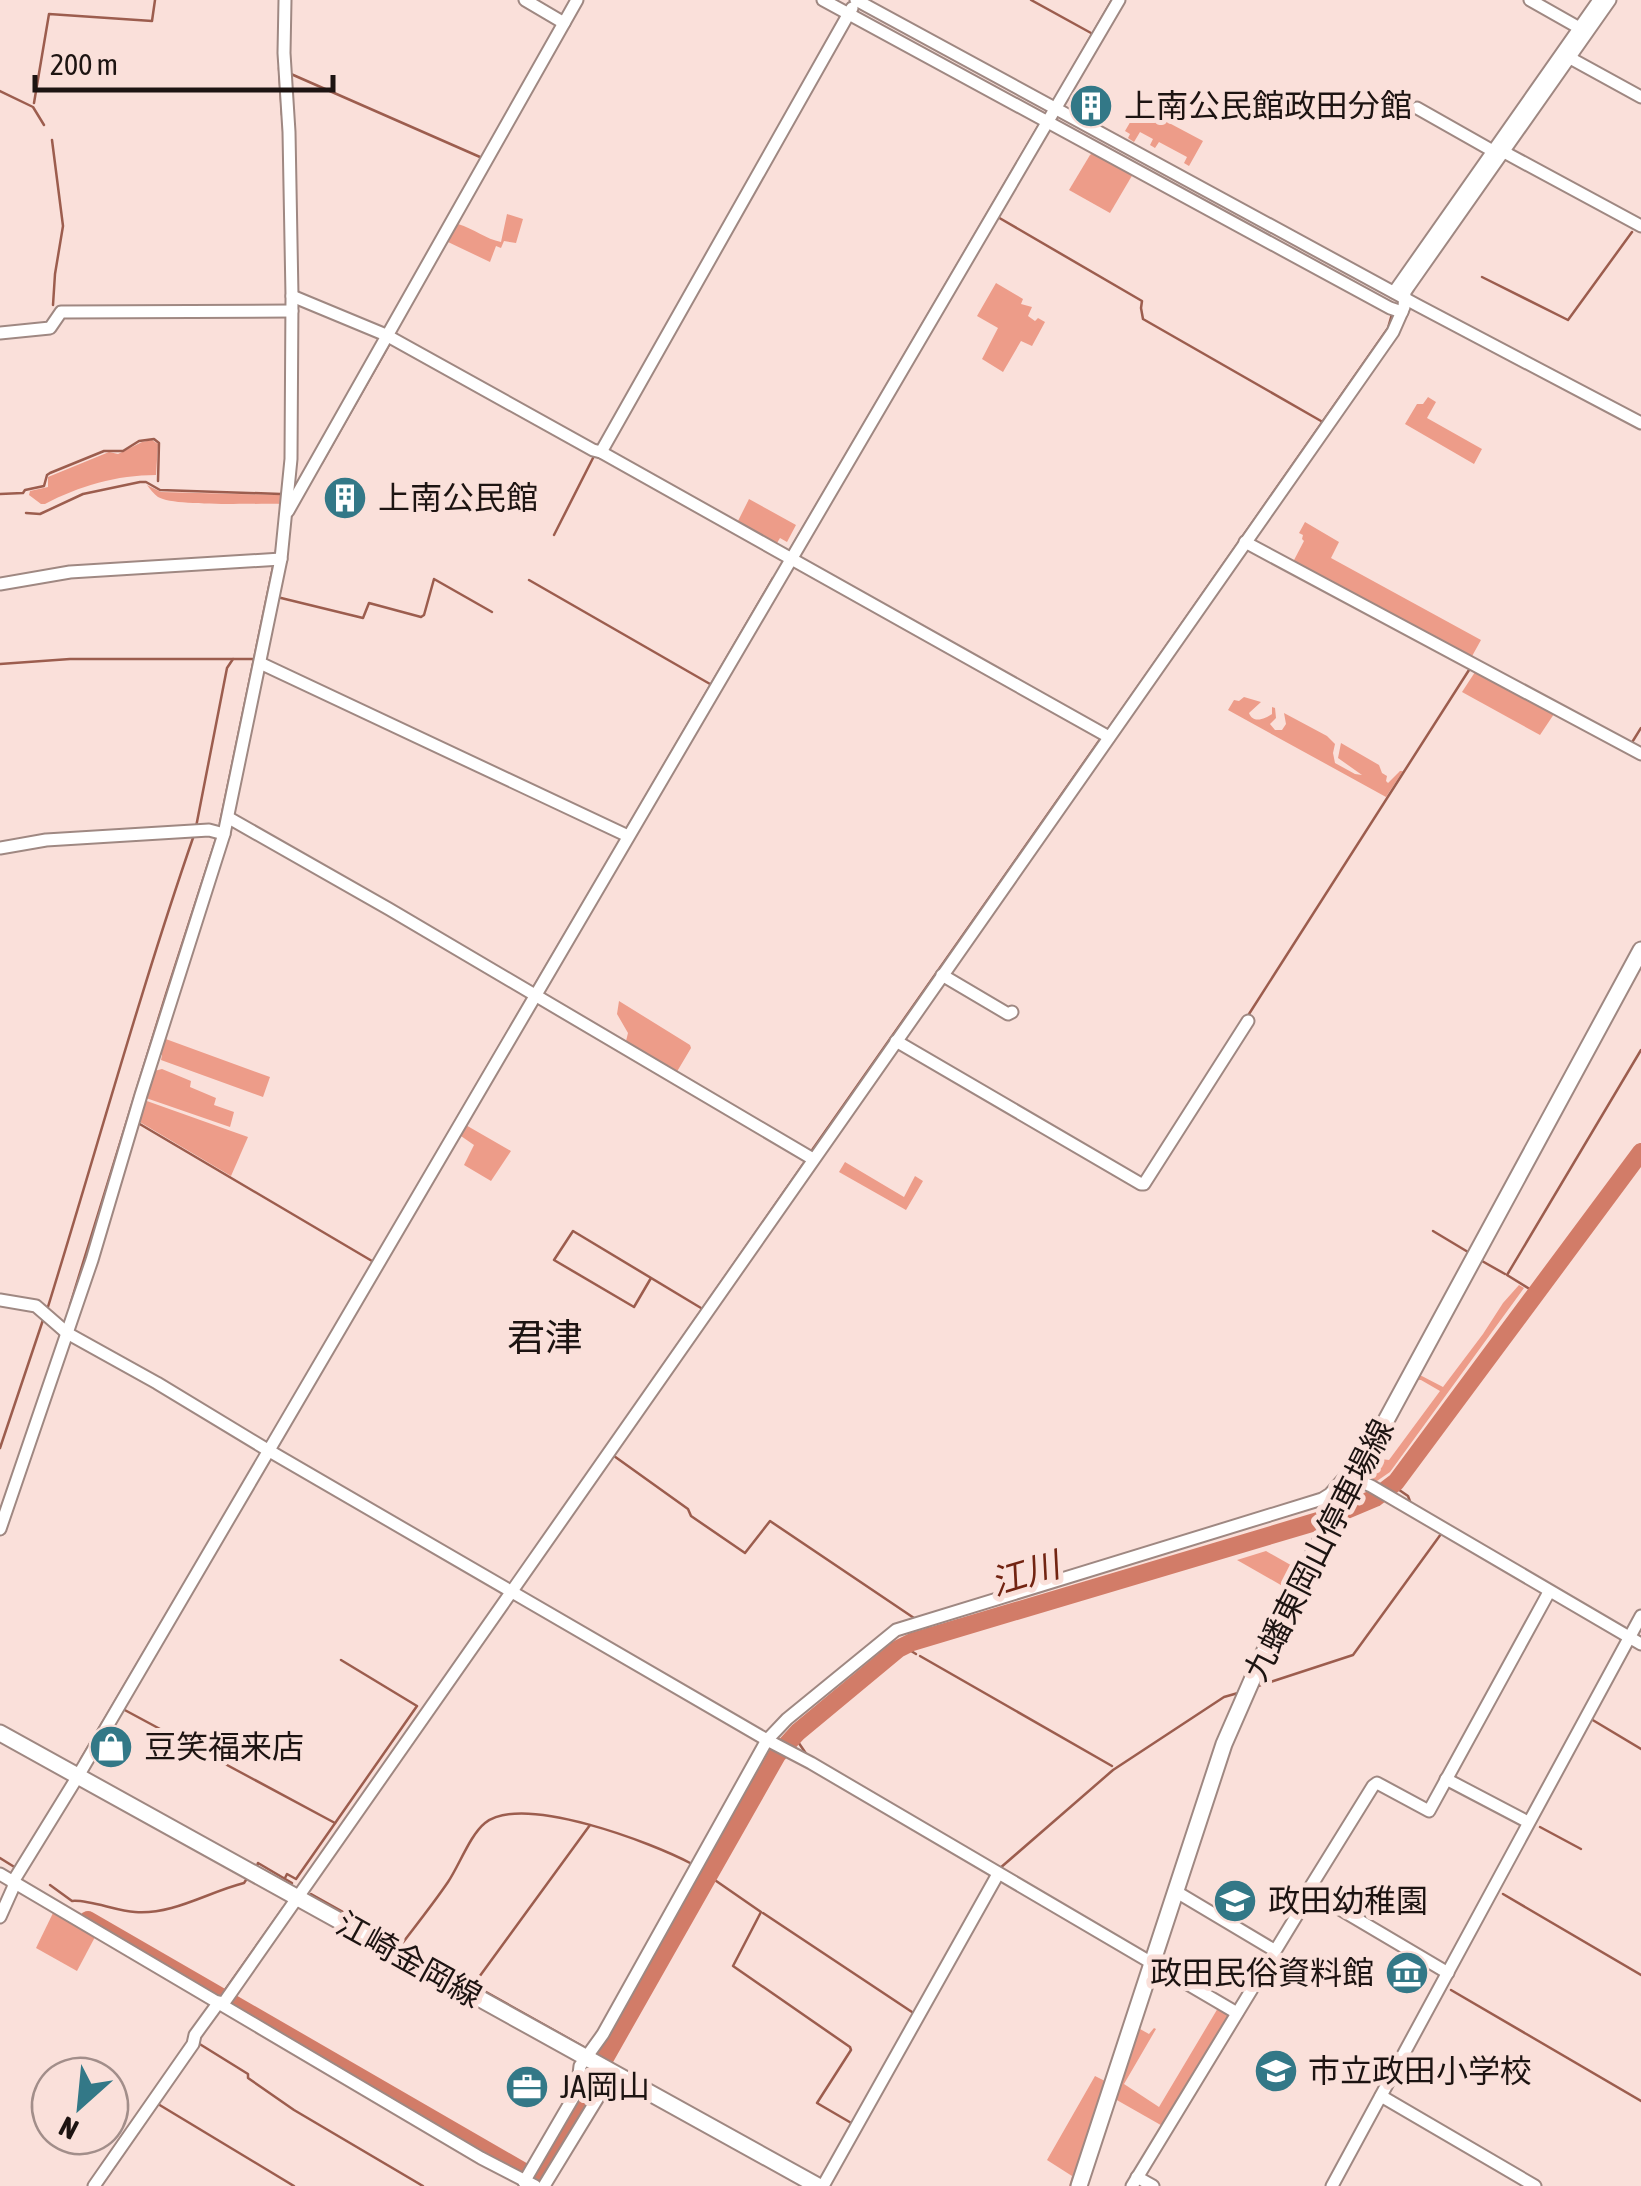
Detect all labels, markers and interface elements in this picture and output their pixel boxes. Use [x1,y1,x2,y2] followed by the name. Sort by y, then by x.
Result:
[35,30,332,92] scale bar
[50,47,118,81] text: 200 m
[1068,83,1114,129] building icon: 上南公民館政田分館
[1124,87,1412,124] place label: 上南公民館政田分館
[322,475,368,521] building icon: 上南公民館
[378,479,538,516] place label: 上南公民館
[507,1316,583,1359] district label: 君津
[1237,1413,1400,1686] street label: 九蟠東岡山停車場線
[985,1543,1068,1602] water label: 江川
[88,1724,134,1770] shop icon: 豆笑福来店
[144,1728,304,1765] place label: 豆笑福来店
[1212,1878,1258,1924] school or university icon: 政田幼稚園
[1268,1882,1428,1919] place label: 政田幼稚園
[330,1905,488,2015] street label: 江崎金岡線
[1384,1950,1430,1996] museum icon: 政田民俗資料館
[1150,1954,1374,1991] place label: 政田民俗資料館
[1253,2048,1299,2094] school or university icon: 市立政田小学校
[1308,2052,1532,2089] place label: 市立政田小学校
[30,2056,130,2156] north arrow
[504,2064,550,2110] office icon: JA岡山
[560,2068,650,2105] place label: JA岡山
[54,2110,83,2146] text: N

